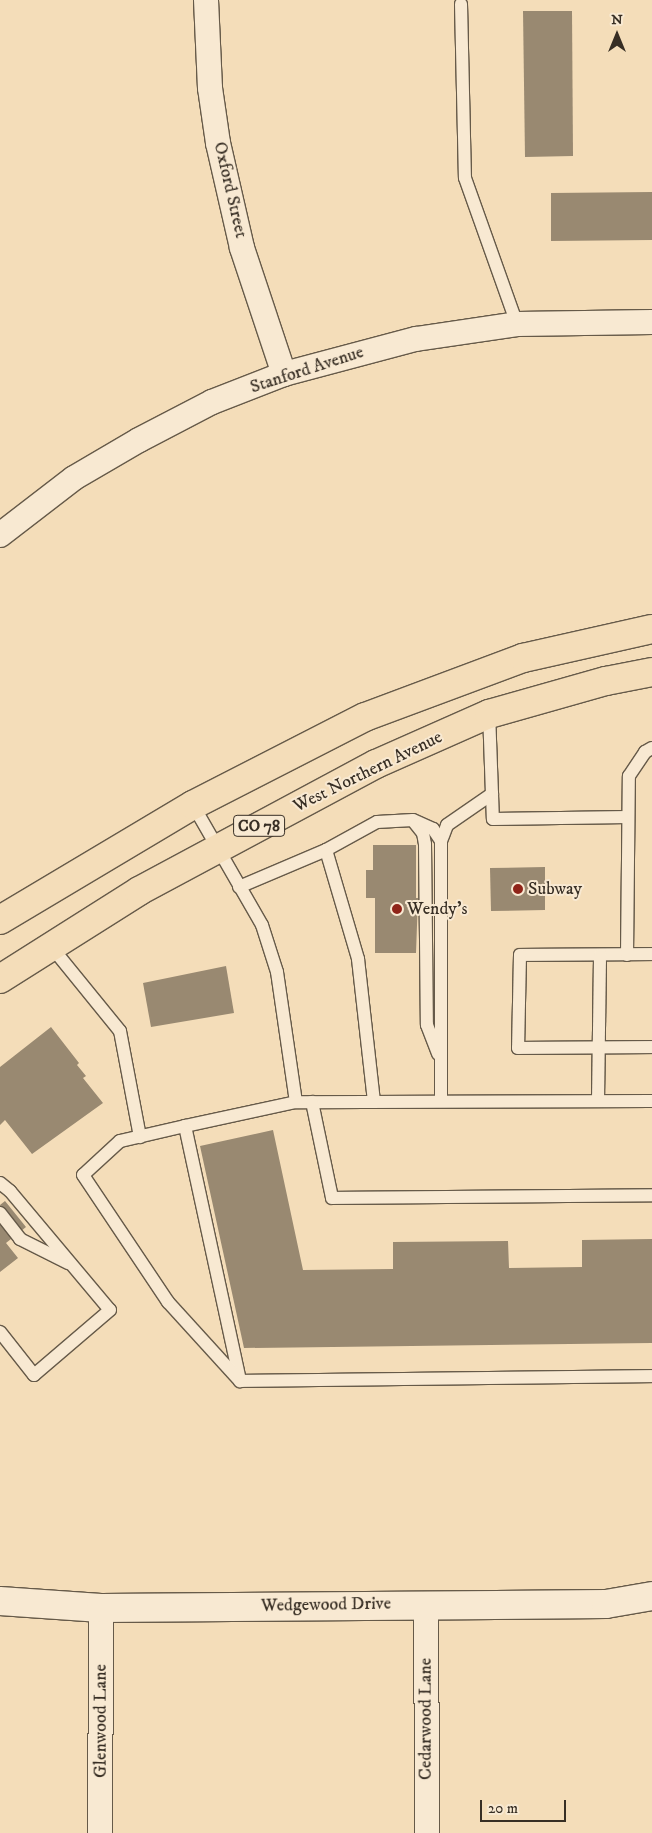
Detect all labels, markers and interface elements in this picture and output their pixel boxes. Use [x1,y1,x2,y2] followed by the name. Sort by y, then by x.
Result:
[592,10,642,60] north arrow
[611,11,623,29] text: N
[208,140,252,240] street label: Oxford Street
[248,342,366,398] street label: Stanford Avenue
[290,727,446,817] street label: West Northern Avenue
[233,812,285,839] road number: CO 78
[528,878,582,900] place label: Subway
[512,883,524,895] marker: Subway
[407,898,467,920] place label: Wendy's
[391,903,403,915] marker: Wendy's
[261,1593,391,1617] street label: Wedgewood Drive
[415,1658,437,1780] street label: Cedarwood Lane
[90,1664,112,1778] street label: Glenwood Lane
[482,1790,568,1822] scale bar
[488,1799,518,1818] text: 20 m

